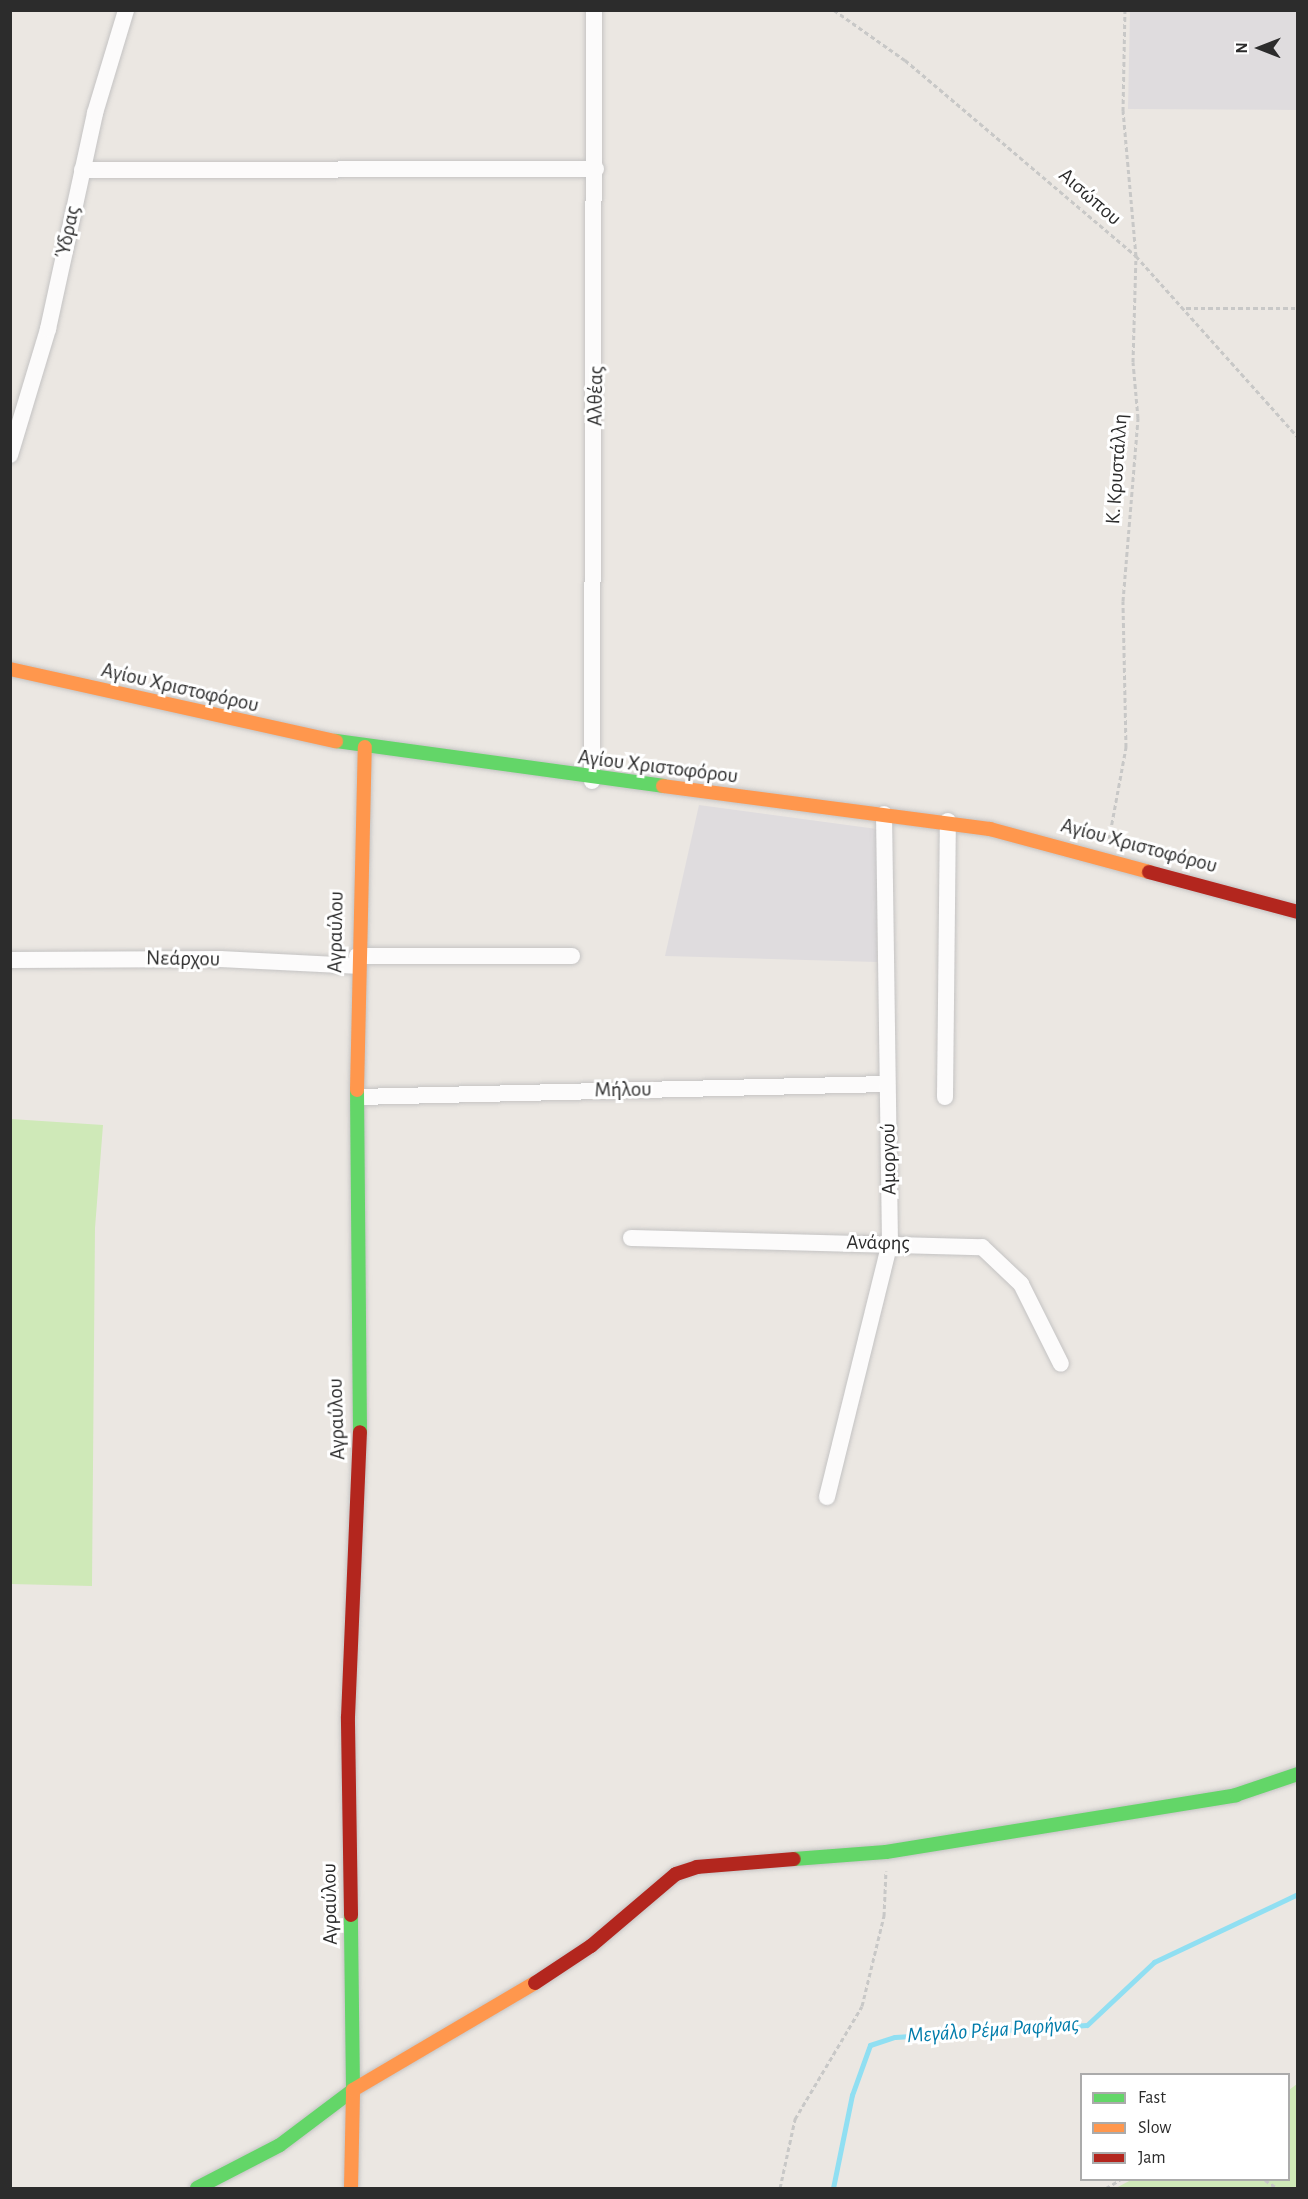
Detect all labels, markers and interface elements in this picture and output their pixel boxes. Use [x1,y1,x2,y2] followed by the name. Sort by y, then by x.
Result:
[1230,18,1290,78] north arrow
[1234,42,1250,54] text: N
[1053,163,1127,231] street label: Αισώπου
[50,204,86,260] street label: Ύδρας
[583,366,609,426] street label: Αλθέας
[1101,413,1133,525] street label: Κ. Κρυστάλλη
[99,658,261,718] street label: Αγίου Χριστοφόρου
[577,745,739,789] street label: Αγίου Χριστοφόρου
[1058,813,1220,879] street label: Αγίου Χριστοφόρου
[323,891,349,973] street label: Αγραύλου
[146,946,220,972] street label: Νεάρχου
[594,1077,652,1103] street label: Μήλου
[876,1123,902,1195] street label: Αμοργού
[846,1230,910,1256] street label: Ανάφης
[323,1378,351,1460] street label: Αγραύλου
[317,1863,343,1945] street label: Αγραύλου
[906,2011,1080,2049] water label: Μεγάλο Ρέμα Ραφήνας
[1080,2073,1290,2181] legend
[1138,2089,1166,2107] text: Fast
[1138,2119,1171,2137] text: Slow
[1138,2149,1166,2167] text: Jam

